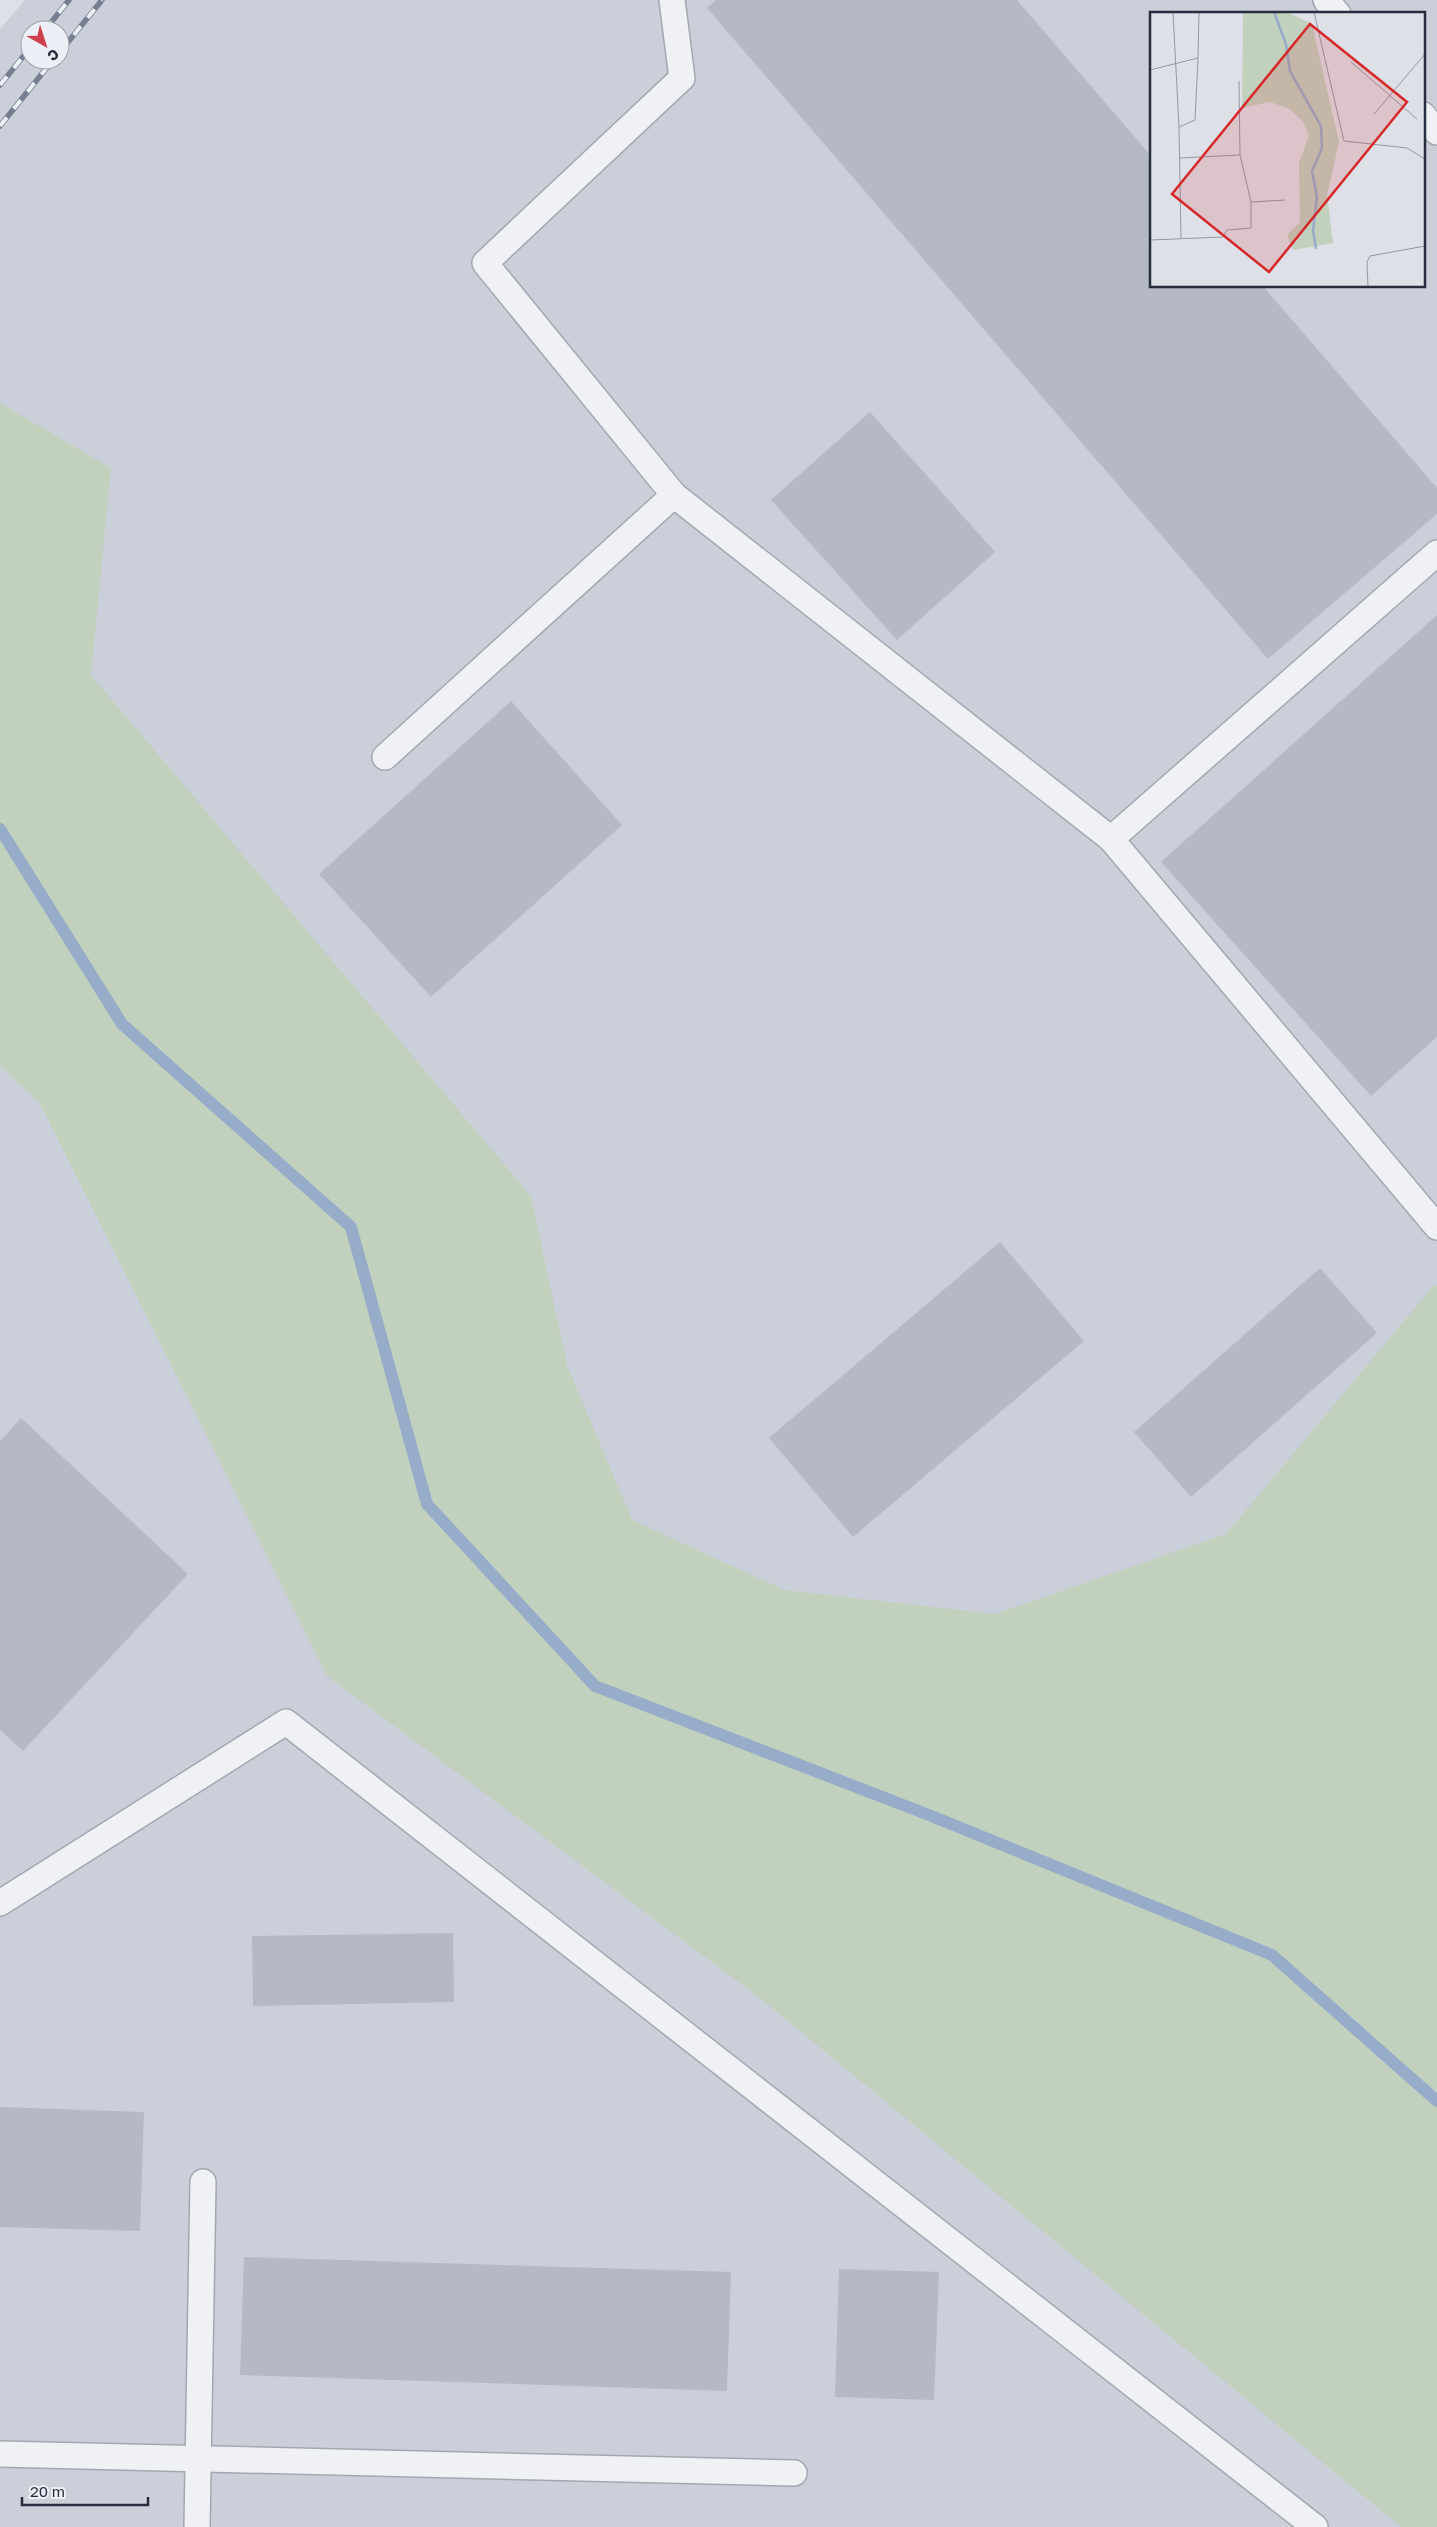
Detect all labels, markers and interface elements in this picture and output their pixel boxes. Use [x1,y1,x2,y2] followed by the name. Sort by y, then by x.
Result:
[1150,12,1424,288] inset map
[20,20,70,70] north arrow
[44,46,63,65] text: С
[22,2474,149,2506] scale bar
[30,2482,65,2500] text: 20 m

